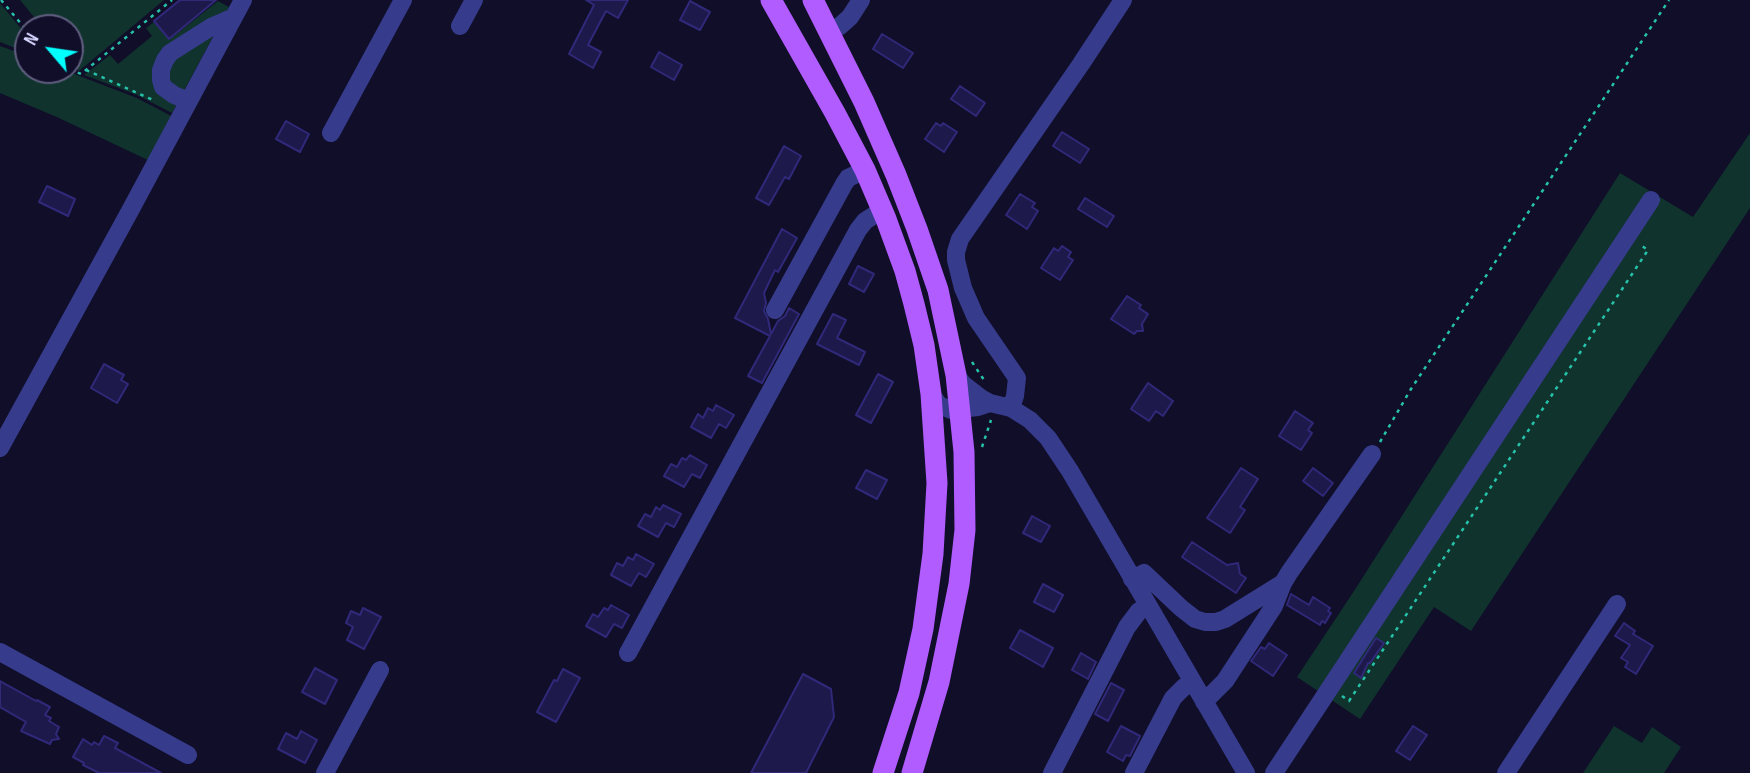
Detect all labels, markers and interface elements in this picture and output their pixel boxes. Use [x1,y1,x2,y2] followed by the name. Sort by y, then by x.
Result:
[14,14,84,84] north arrow
[19,30,44,50] text: N

